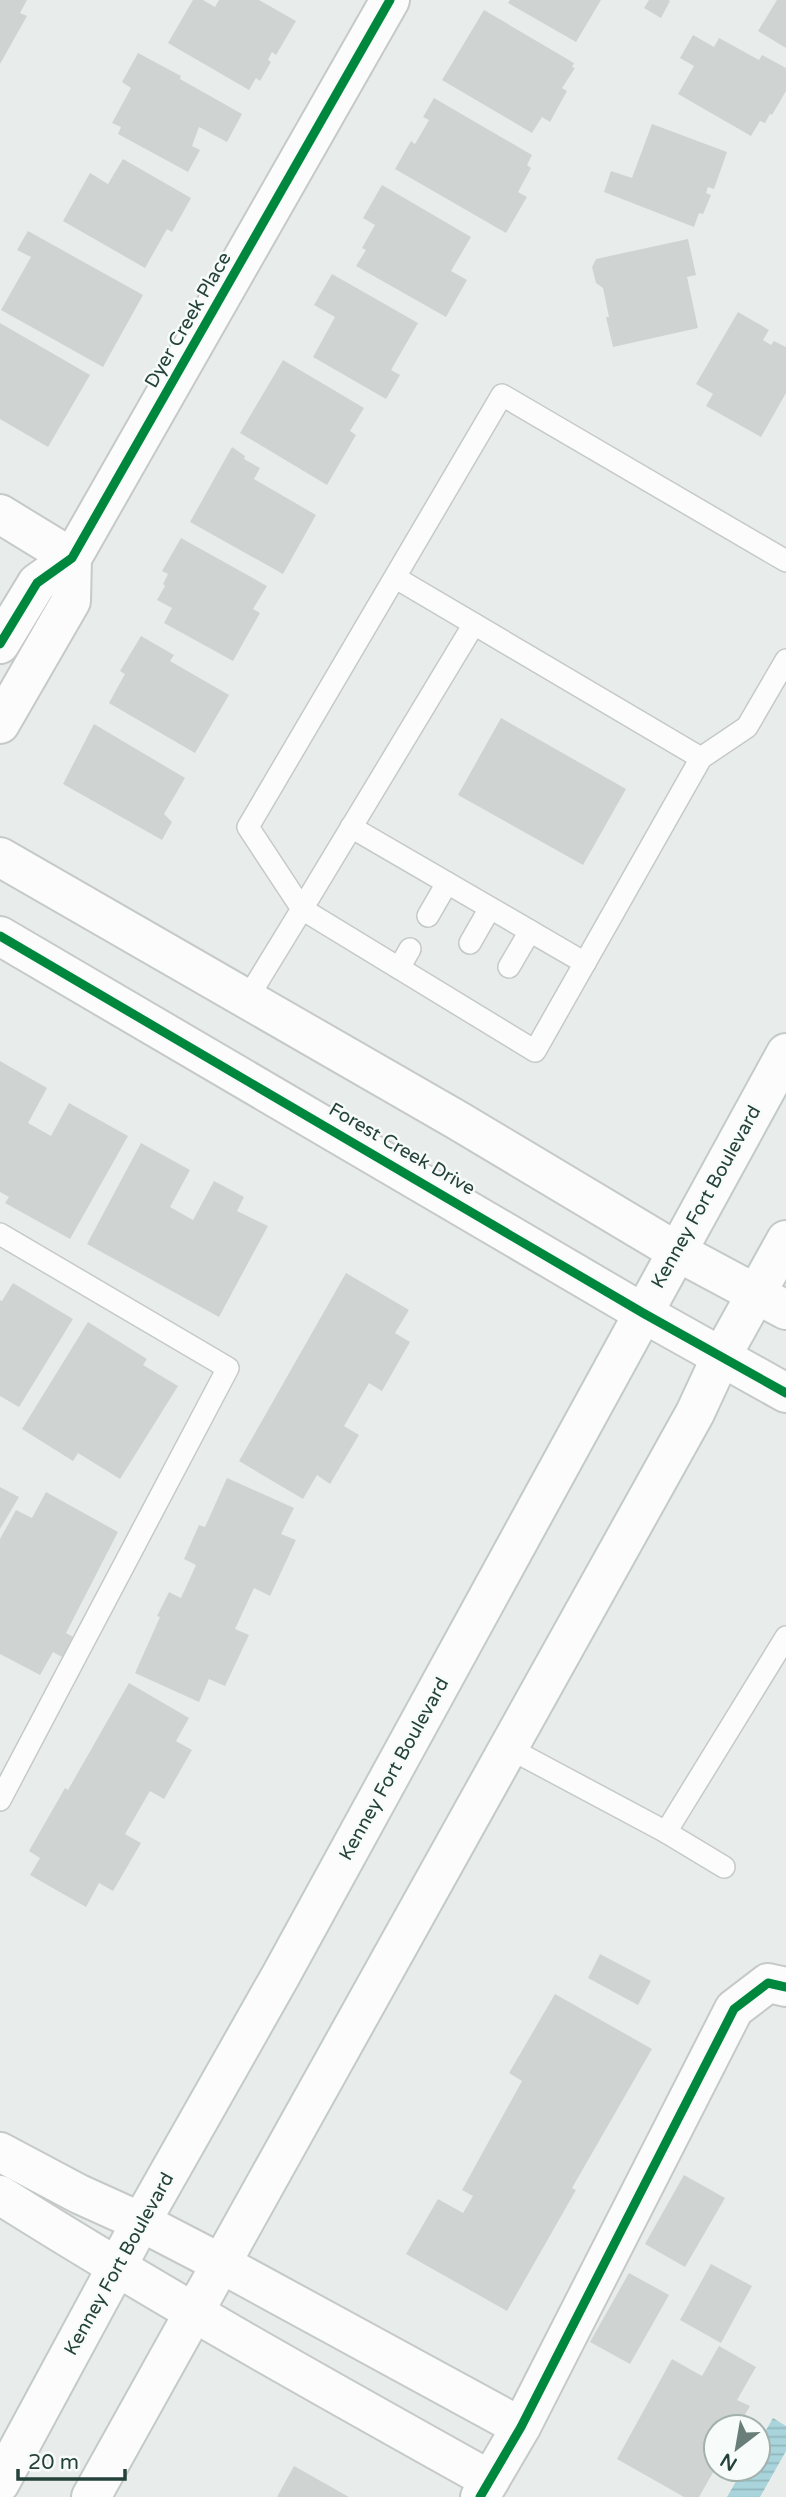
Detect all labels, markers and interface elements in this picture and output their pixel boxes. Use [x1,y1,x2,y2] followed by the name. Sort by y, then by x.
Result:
[140,248,236,392] street label: Dyer Creek Place
[325,1098,479,1200] street label: Forest Creek Drive
[647,1102,765,1292] street label: Kenney Fort Boulevard
[335,1674,453,1864] street label: Kenney Fort Boulevard
[60,2169,178,2359] street label: Kenney Fort Boulevard
[702,2413,772,2483] north arrow
[18,2438,124,2482] scale bar
[717,2448,741,2475] text: N
[28,2450,79,2475] text: 20 m

